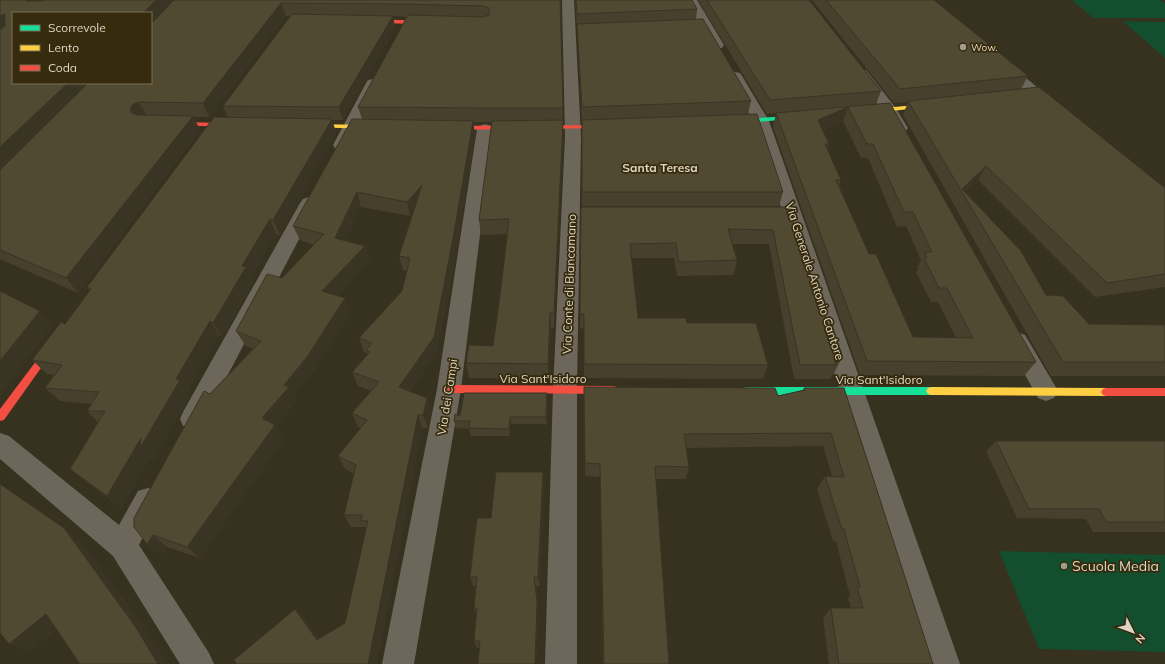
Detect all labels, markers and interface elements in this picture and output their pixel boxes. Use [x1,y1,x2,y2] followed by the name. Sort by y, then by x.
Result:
[12,12,152,84] legend
[48,20,106,35] text: Scorrevole
[48,40,79,55] text: Lento
[971,41,998,54] place label: Wow.
[958,42,968,52] marker: Wow.
[48,60,77,75] text: Coda
[622,160,698,175] district label: Santa Teresa
[782,200,848,362] street label: Via Generale Antonio Cantore
[559,214,579,354] street label: Via Conte di Biancamano
[434,358,460,436] street label: Via dei Campi
[499,371,587,386] street label: Via Sant'Isidoro
[835,372,923,387] street label: Via Sant'Isidoro
[1072,557,1159,575] place label: Scuola Media
[1059,561,1069,571] marker: Scuola Media
[1113,612,1153,652] north arrow
[1132,631,1148,646] text: N

